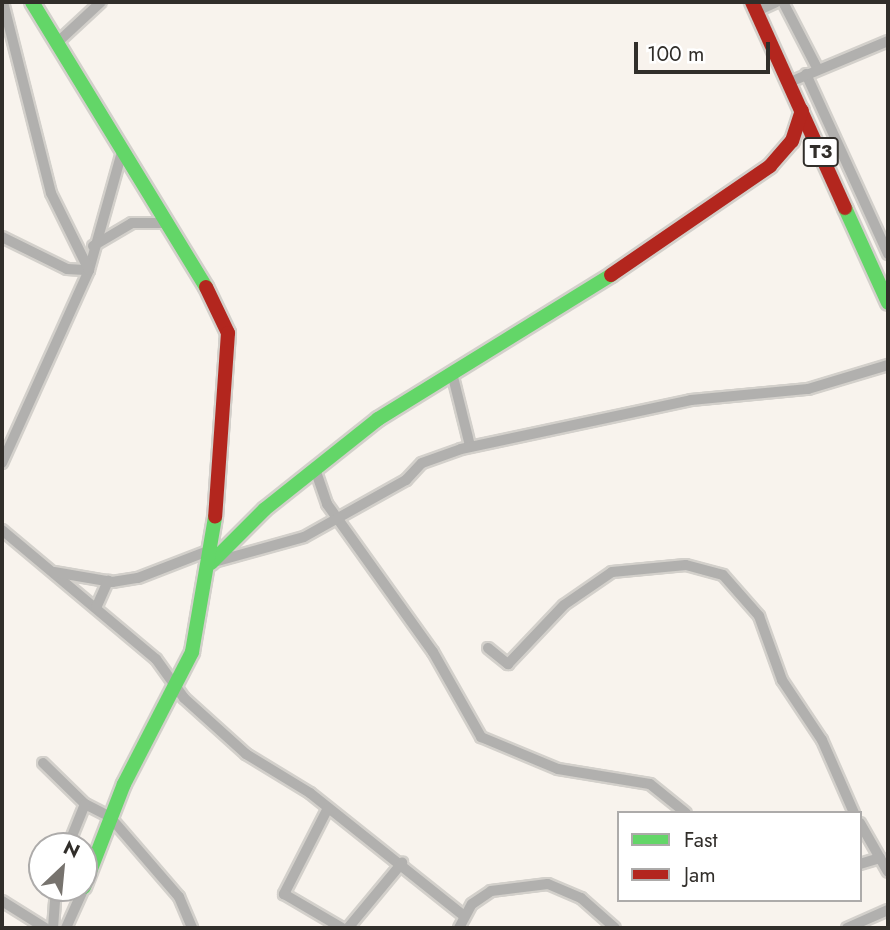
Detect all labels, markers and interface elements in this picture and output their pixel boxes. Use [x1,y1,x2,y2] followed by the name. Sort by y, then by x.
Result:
[638,28,774,72] scale bar
[647,39,704,69] text: 100 m
[802,136,840,168] road number: T3
[617,811,862,902] legend
[684,825,717,855] text: Fast
[28,832,98,902] north arrow
[59,834,84,865] text: N
[684,860,716,890] text: Jam

